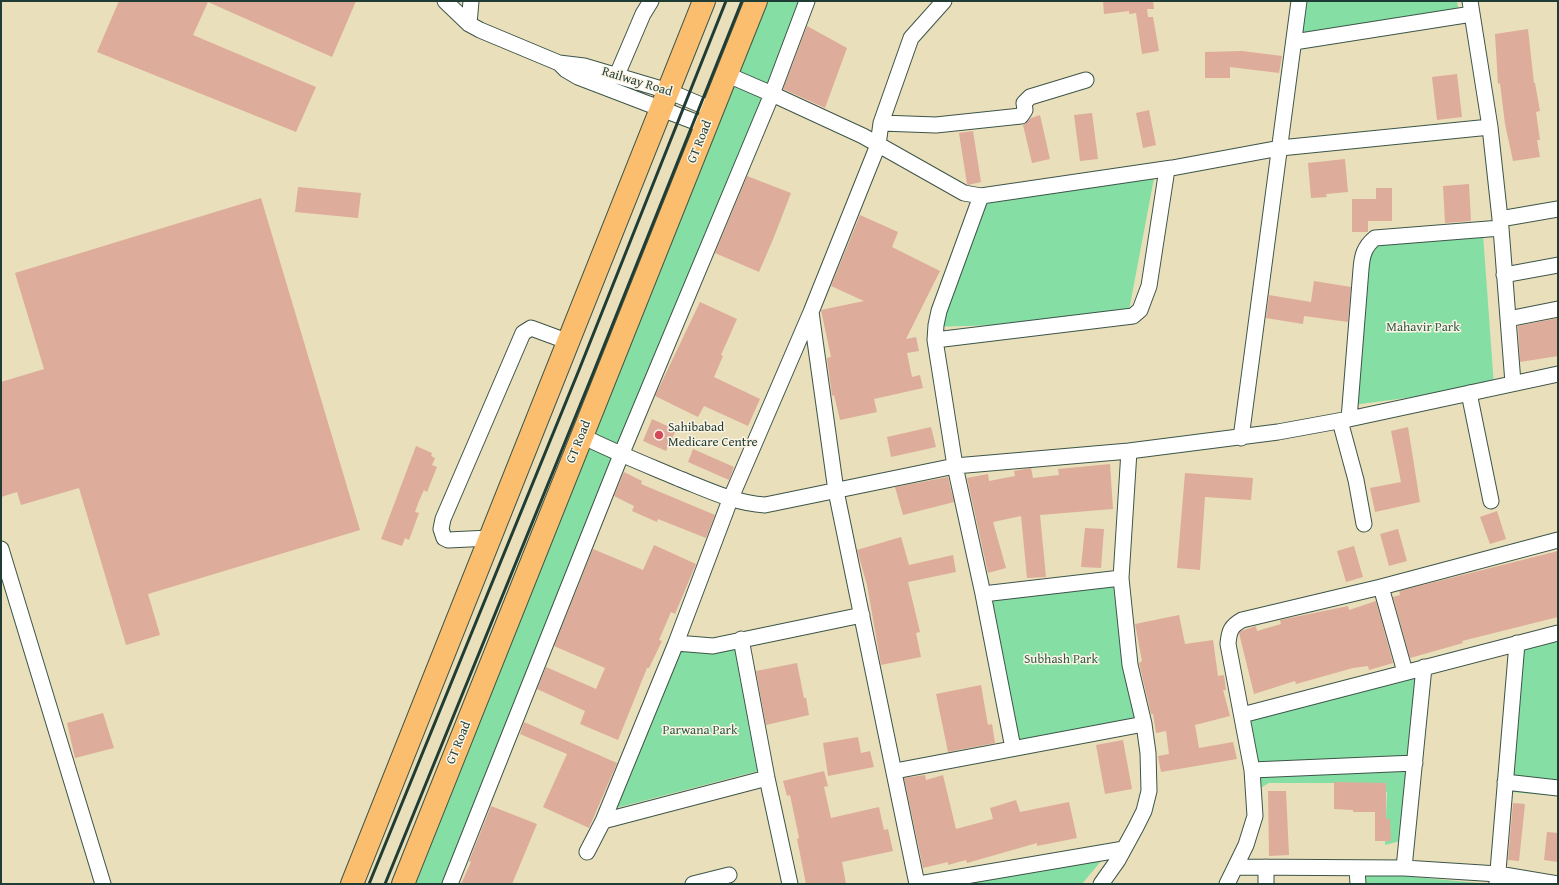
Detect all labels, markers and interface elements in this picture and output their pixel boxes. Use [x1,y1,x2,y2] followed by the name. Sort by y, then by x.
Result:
[600,64,674,100] street label: Railway Road
[684,118,716,166] street label: GT Road
[1386,320,1460,336] park label: Mahavir Park
[563,418,595,466] street label: GT Road
[668,420,758,451] place label: Sahibabad Medicare Centre
[653,429,665,441] marker: Sahibabad Medicare Centre
[1024,652,1098,668] park label: Subhash Park
[443,719,475,767] street label: GT Road
[662,723,738,739] park label: Parwana Park

